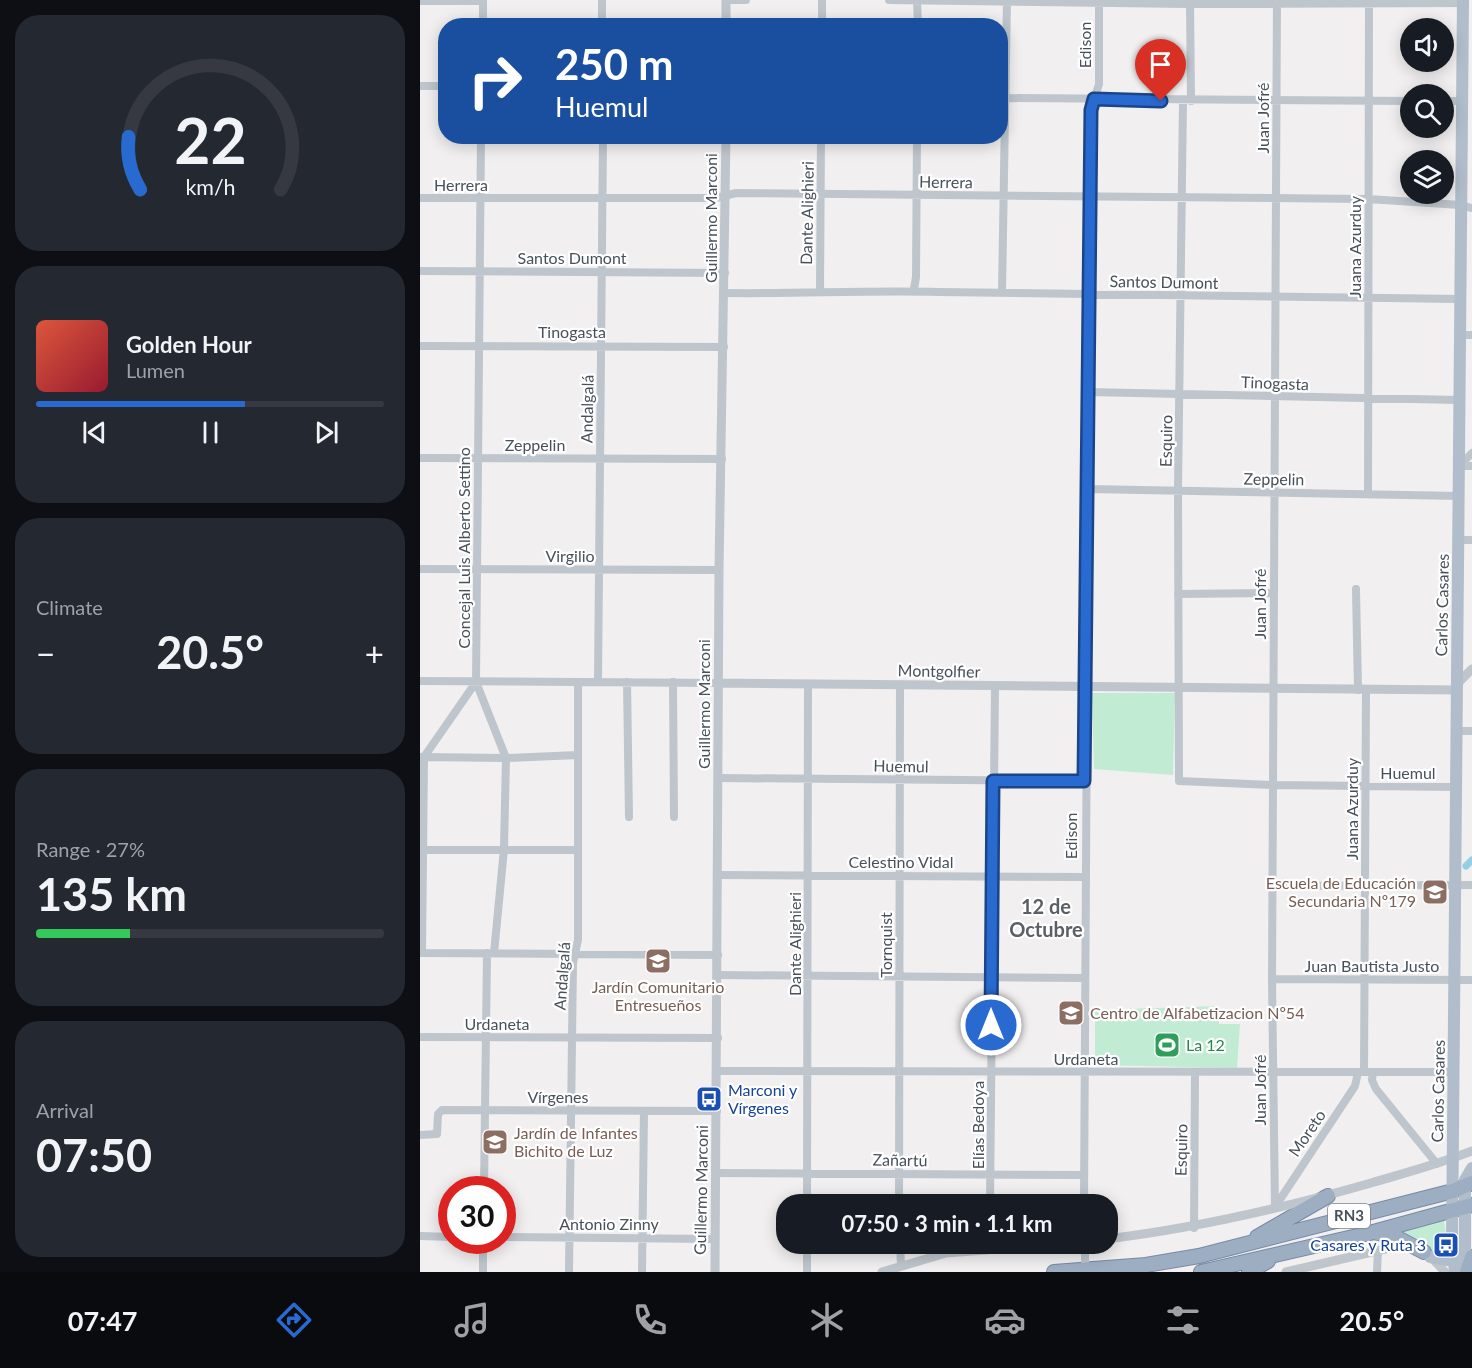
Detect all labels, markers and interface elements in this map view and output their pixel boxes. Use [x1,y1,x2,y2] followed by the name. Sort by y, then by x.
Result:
[1400,18,1454,204] map controls
[1400,18,1454,72] button: sound
[1075,22,1094,68] street label: Edison
[555,39,673,89] text: 250 m
[1135,39,1186,101] pin
[456,42,534,120] icon: right
[1144,48,1177,81] icon: arrive
[1253,83,1272,153] street label: Juan Jofré
[1400,84,1454,138] button: search
[555,90,648,123] text: Huemul
[174,102,246,177] text: 22
[1400,150,1454,204] button: layers
[701,153,720,283] street label: Guillermo Marconi
[796,161,817,265] street label: Dante Alighieri
[919,172,973,191] street label: Herrera
[185,175,235,201] text: km/h
[434,175,488,194] street label: Herrera
[1345,195,1364,298] street label: Juana Azurduy
[518,248,627,267] street label: Santos Dumont
[1109,271,1219,292] street label: Santos Dumont
[538,322,606,341] street label: Tinogasta
[126,331,252,358] text: Golden Hour
[126,358,185,382] text: Lumen
[1241,372,1309,393] street label: Tinogasta
[576,375,597,443] street label: Andalgalá
[1156,415,1175,467] street label: Esquiro
[78,416,111,449] icon: previous
[194,416,227,449] icon: pause
[310,416,343,449] icon: next
[505,435,565,454] street label: Zeppelin
[454,447,473,649] street label: Concejal Luis Alberto Settino
[1244,468,1304,489] street label: Zeppelin
[545,546,595,565] street label: Virgilio
[1431,553,1452,657] street label: Carlos Casares
[1250,569,1269,639] street label: Juan Jofré
[36,595,103,619] text: Climate
[156,625,264,679] text: 20.5°
[36,633,55,673] text: −
[365,633,384,673] text: +
[694,639,713,769] street label: Guillermo Marconi
[897,660,981,681] street label: Montgolfier
[873,756,929,775] street label: Huemul
[1342,757,1361,860] street label: Juana Azurduy
[1380,763,1436,782] street label: Huemul
[1061,813,1080,859] street label: Edison
[36,837,145,861] text: Range · 27%
[849,852,953,871] street label: Celestino Vidal
[36,867,187,921] text: 135 km
[1266,873,1416,910] place label: Escuela de Educación Secundaria Nº179
[1420,877,1450,907] school or university icon: Escuela de Educación Secundaria Nº179
[785,892,804,996] street label: Dante Alighieri
[1009,894,1083,941] district label: 12 de Octubre
[876,912,895,978] street label: Tornquist
[550,941,573,1011] street label: Andalgalá
[643,946,673,976] school or university icon: Jardín Comunitario Entresueños
[1305,956,1439,975] street label: Juan Bautista Justo
[592,977,724,1014] place label: Jardín Comunitario Entresueños
[959,993,1023,1057] position arrow
[1056,998,1086,1028] school or university icon: Centro de Alfabetizacion Nº54
[1090,1003,1304,1022] place label: Centro de Alfabetizacion Nº54
[465,1014,529,1033] street label: Urdaneta
[1152,1030,1182,1060] sports icon: La 12
[1186,1035,1225,1054] place label: La 12
[1427,1039,1448,1143] street label: Carlos Casares
[1054,1049,1118,1068] street label: Urdaneta
[1250,1055,1269,1125] street label: Juan Jofré
[728,1080,798,1117] place label: Marconi y Vírgenes
[968,1081,987,1169] street label: Elías Bedoya
[694,1084,724,1114] bus stop icon: Marconi y Vírgenes
[528,1087,589,1106] street label: Vírgenes
[36,1098,94,1122] text: Arrival
[1284,1106,1329,1160] street label: Moreto
[514,1123,638,1160] place label: Jardín de Infantes Bichito de Luz
[1171,1124,1190,1176] street label: Esquiro
[690,1125,711,1255] street label: Guillermo Marconi
[480,1127,510,1157] school or university icon: Jardín de Infantes Bichito de Luz
[36,1128,152,1182] text: 07:50
[872,1150,928,1169] street label: Zañartú
[438,1176,516,1254] speed limit sign: 30
[1328,1204,1370,1228] road number: RN3
[842,1210,1052,1237] text: 07:50 · 3 min · 1.1 km
[559,1214,660,1233] street label: Antonio Zinny
[1431,1230,1461,1260] bus stop icon: Casares y Ruta 3
[1310,1235,1426,1254] place label: Casares y Ruta 3
[273,1299,315,1341] icon: directions
[451,1299,493,1341] icon: music
[629,1299,671,1341] icon: phone
[806,1299,848,1341] icon: climate
[984,1299,1026,1341] icon: car
[1162,1299,1204,1341] icon: filters
[68,1304,137,1337] text: 07:47
[1339,1304,1404,1337] text: 20.5°

